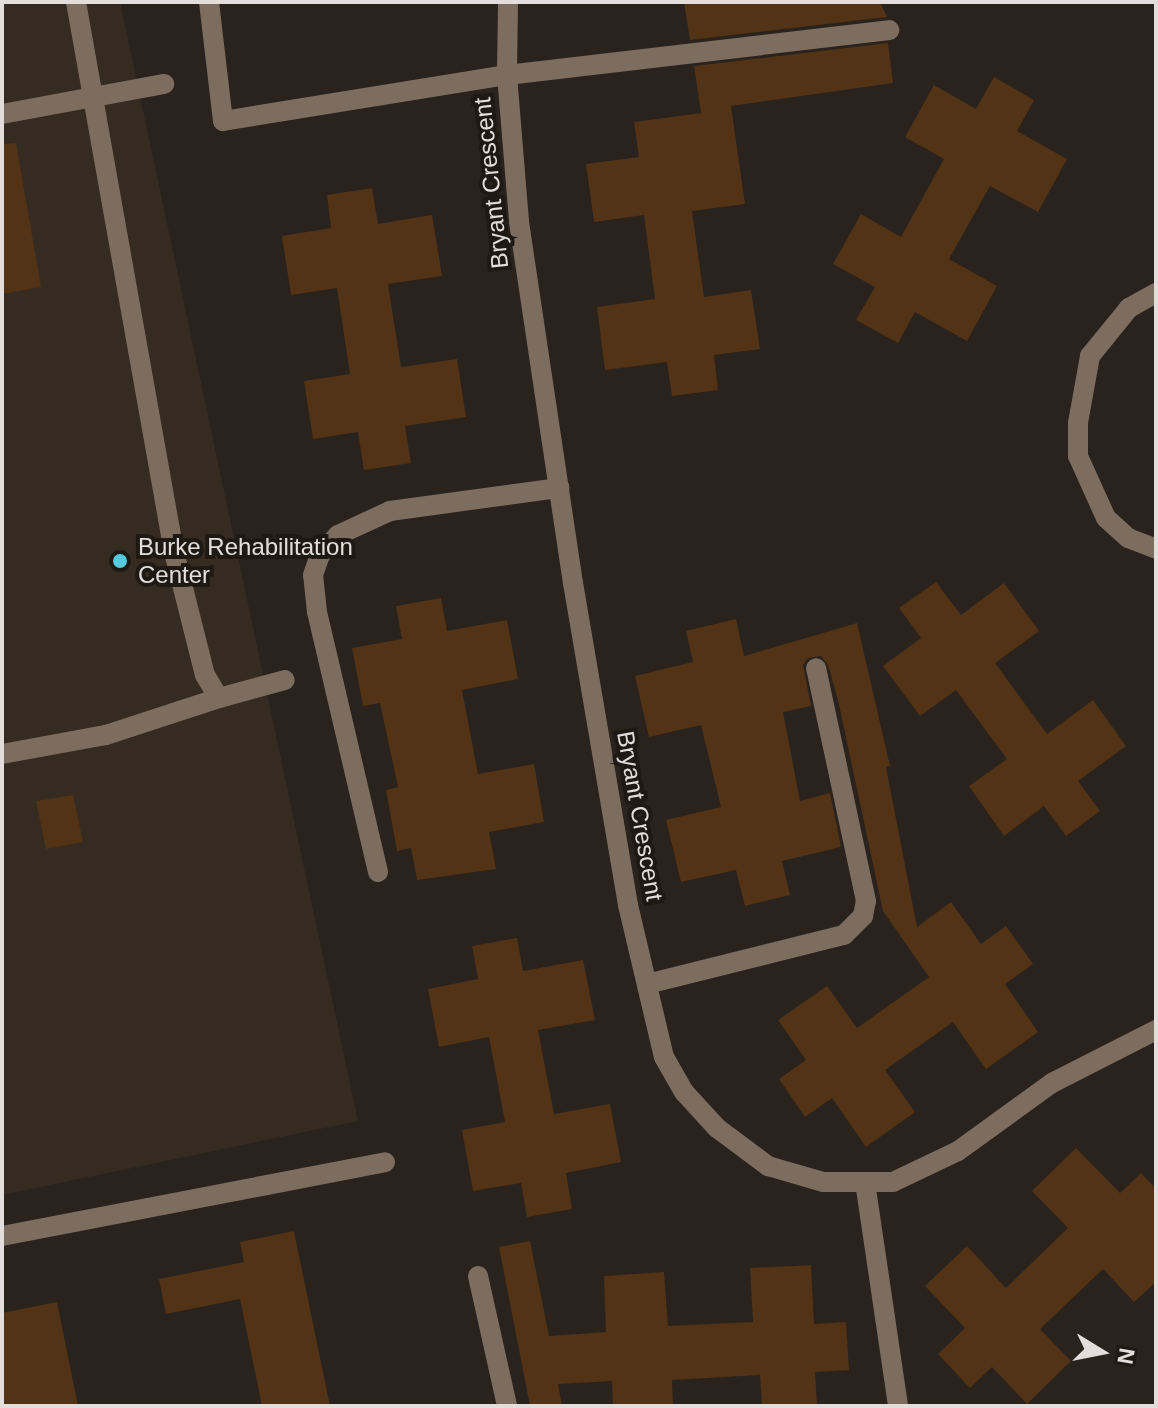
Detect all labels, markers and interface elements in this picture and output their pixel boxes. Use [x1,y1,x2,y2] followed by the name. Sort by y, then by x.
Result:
[468,96,514,270] street label: Bryant Crescent
[138,533,353,589] place label: Burke Rehabilitation Center
[109,550,131,572] marker: Burke Rehabilitation Center
[611,729,669,903] street label: Bryant Crescent
[1062,1312,1142,1392] north arrow
[1112,1346,1140,1366] text: N

